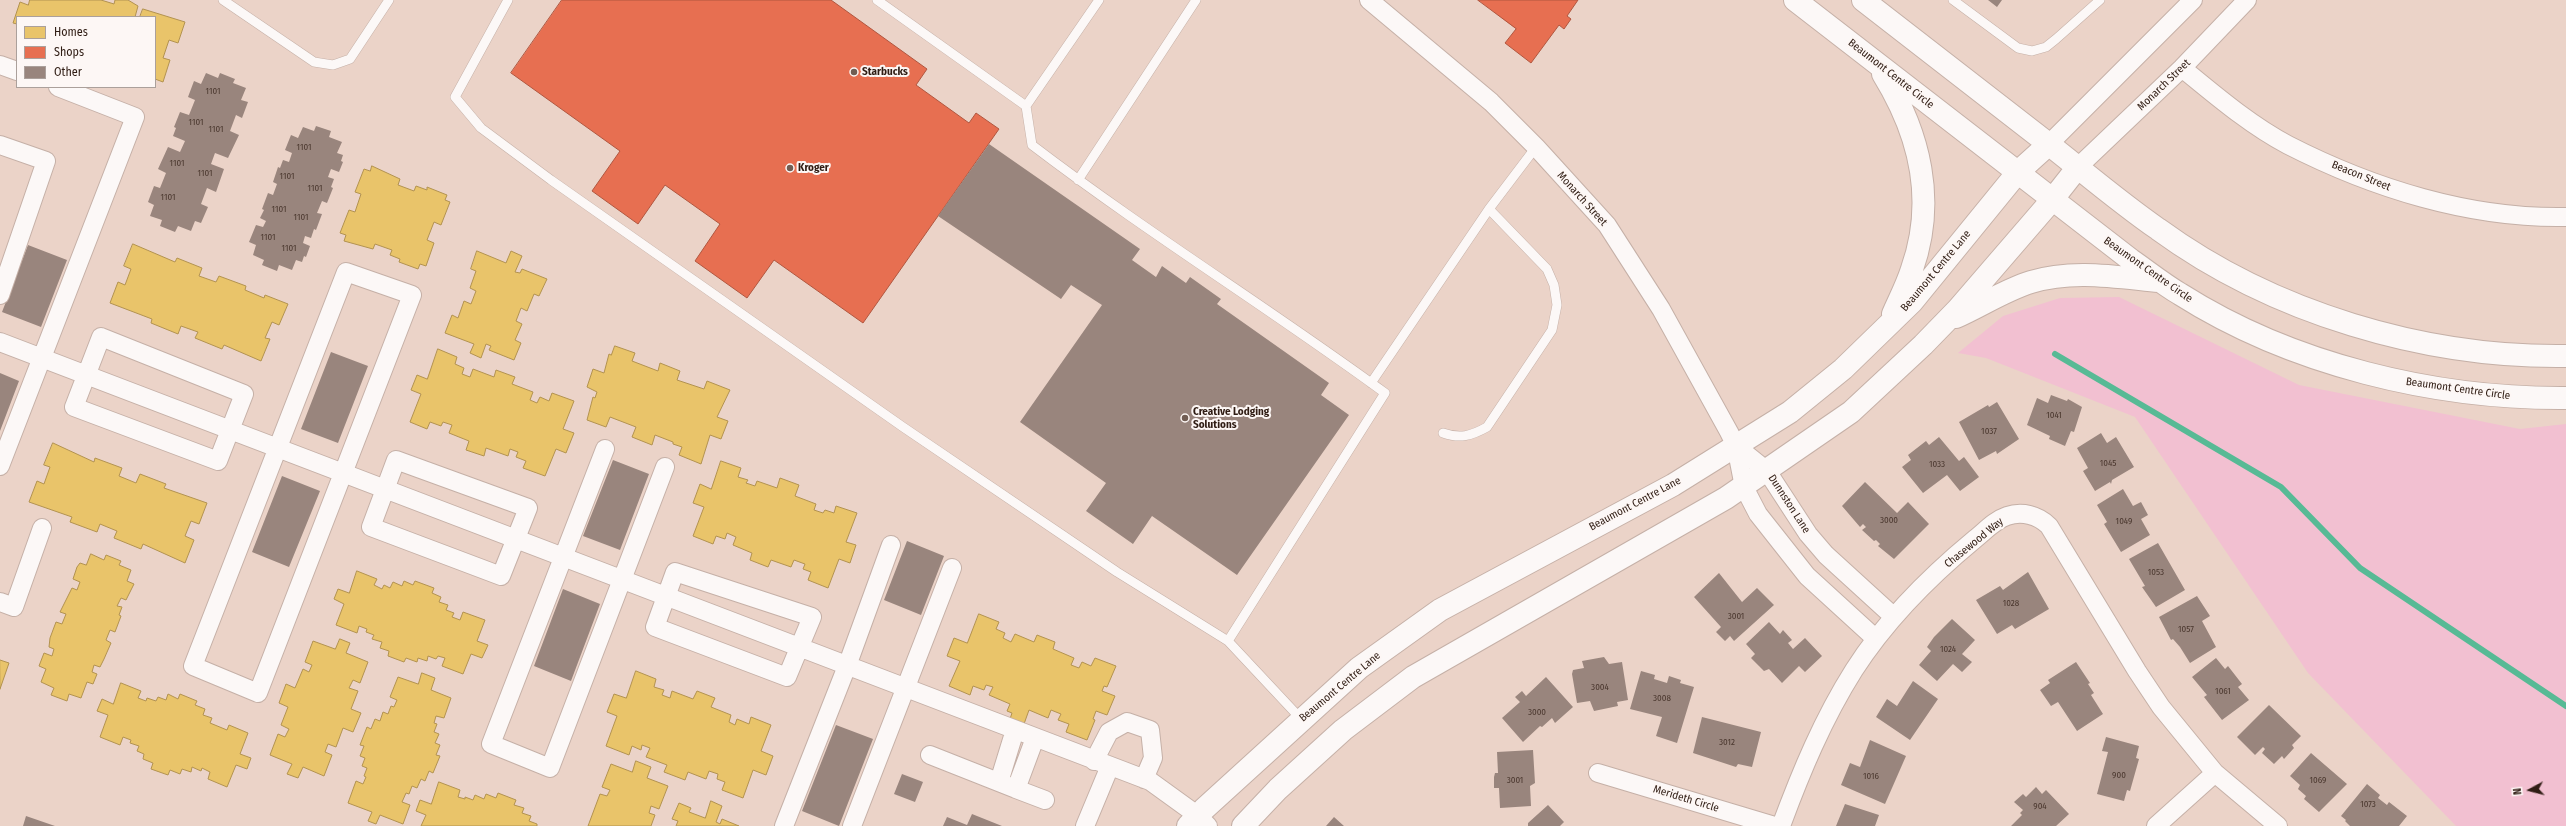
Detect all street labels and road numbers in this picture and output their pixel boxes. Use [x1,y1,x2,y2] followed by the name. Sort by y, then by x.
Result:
[1845,36,1937,112] street label: Beaumont Centre Circle
[2135,56,2193,114] street label: Monarch Street
[2330,158,2392,194] street label: Beacon Street
[1554,169,1610,229] street label: Monarch Street
[1898,228,1974,314] street label: Beaumont Centre Lane
[2101,234,2195,306] street label: Beaumont Centre Circle
[2405,375,2511,403] street label: Beaumont Centre Circle
[1765,472,1813,536] street label: Dunnston Lane
[1587,474,1683,534] street label: Beaumont Centre Lane
[1942,515,2006,571] street label: Chasewood Way
[1297,649,1383,725] street label: Beaumont Centre Lane
[1652,783,1720,815] street label: Merideth Circle

